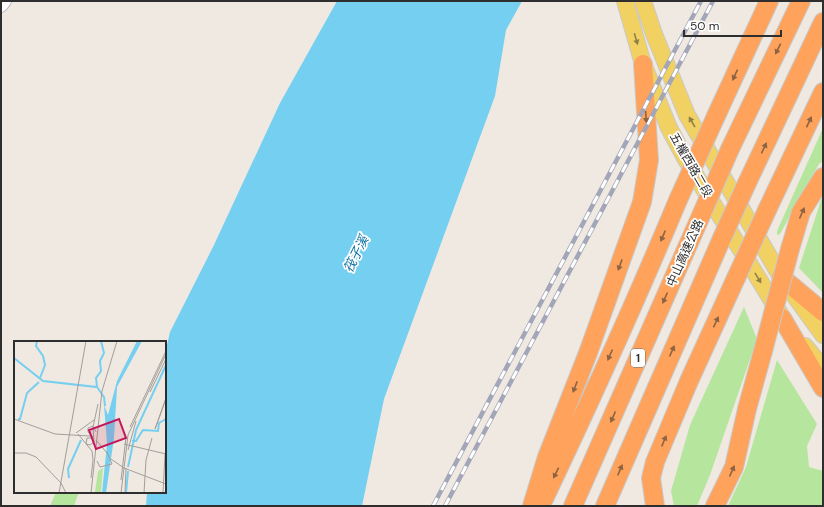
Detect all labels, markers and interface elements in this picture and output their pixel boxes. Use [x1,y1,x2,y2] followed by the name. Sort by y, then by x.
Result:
[684,12,781,38] scale bar
[690,18,719,34] text: 50 m
[633,32,639,45] one-way arrow
[775,43,781,54] one-way arrow
[732,69,738,80] one-way arrow
[643,111,649,124] one-way arrow
[688,116,695,128] one-way arrow
[806,116,812,127] one-way arrow
[666,130,716,200] street label: 五權西路二段
[761,142,767,153] one-way arrow
[799,206,805,218] one-way arrow
[663,217,707,289] street label: 中山高速公路
[340,231,373,275] water label: 筏子溪
[660,231,666,242] one-way arrow
[616,259,622,271] one-way arrow
[754,273,762,283] one-way arrow
[662,292,668,303] one-way arrow
[713,317,719,328] one-way arrow
[14,341,166,493] inset map
[669,345,675,357] one-way arrow
[631,349,645,367] road number: 1
[607,350,613,361] one-way arrow
[571,381,577,393] one-way arrow
[609,411,615,423] one-way arrow
[661,435,667,447] one-way arrow
[617,465,623,476] one-way arrow
[729,465,735,477] one-way arrow
[553,468,559,479] one-way arrow

